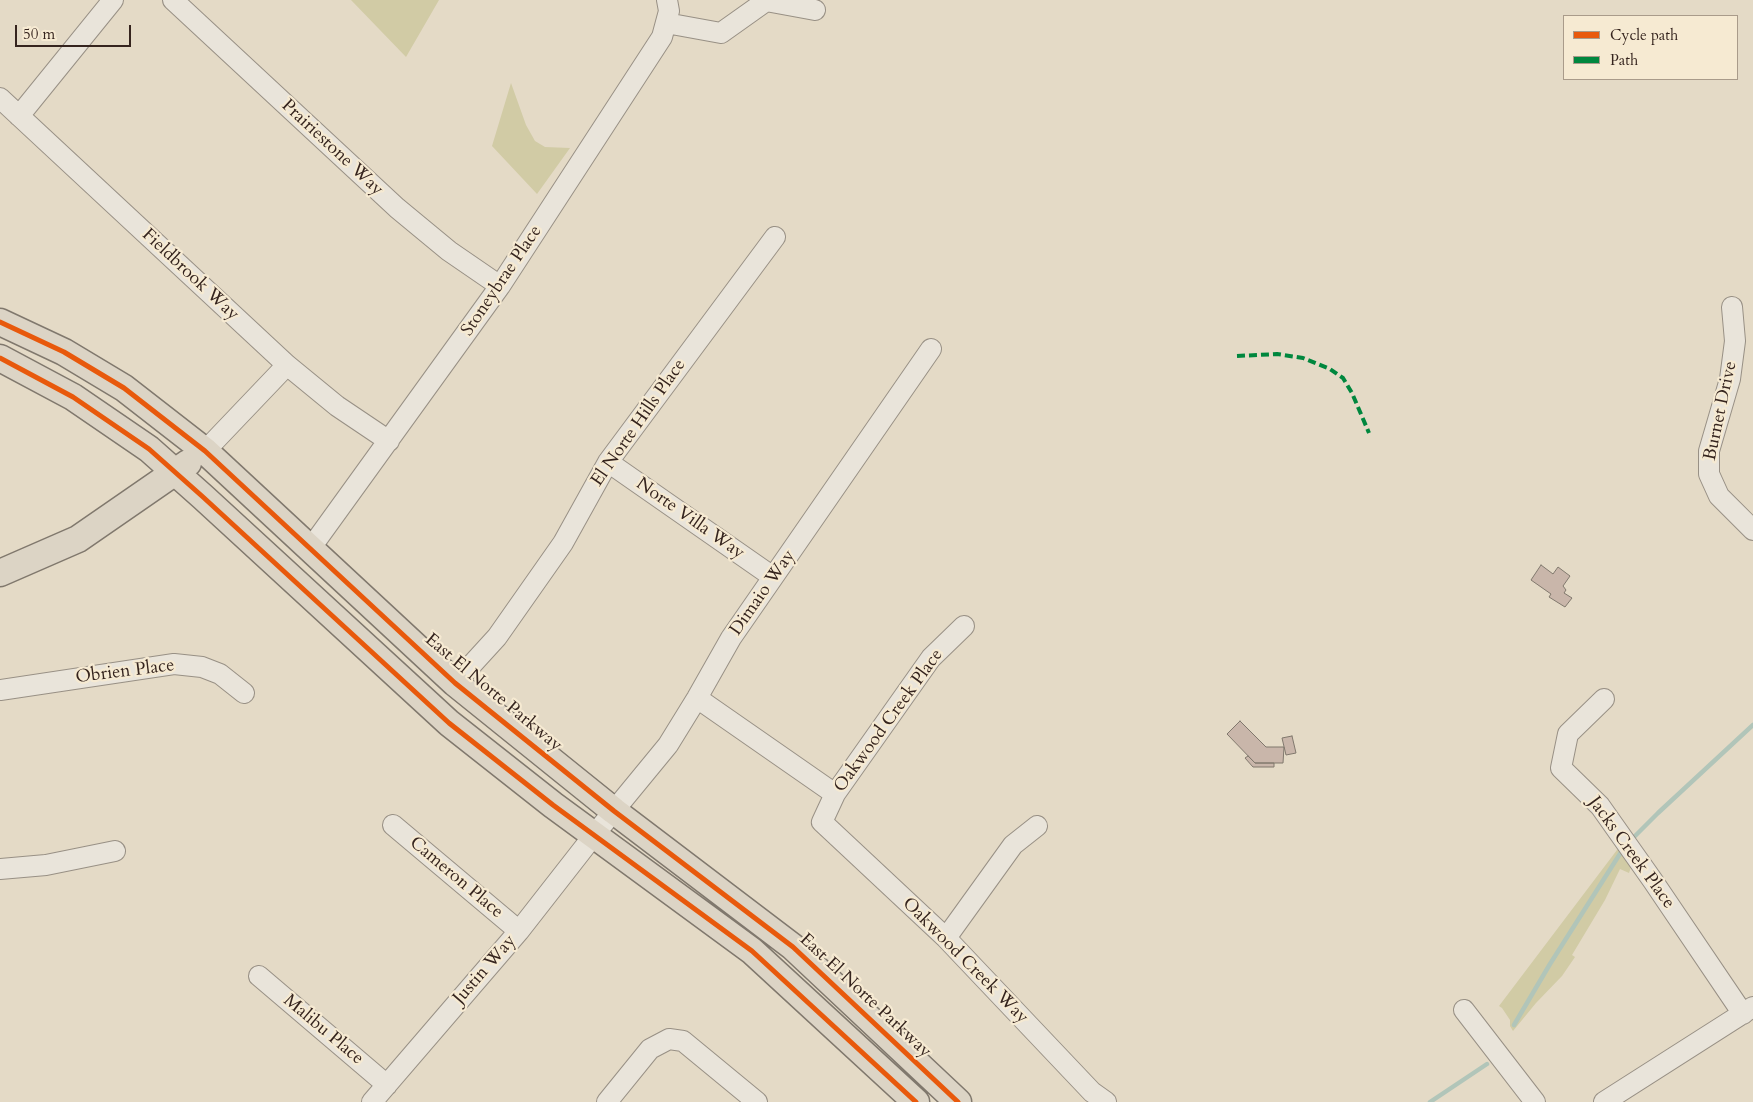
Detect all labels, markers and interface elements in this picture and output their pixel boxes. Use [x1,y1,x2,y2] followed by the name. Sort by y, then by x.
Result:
[18,15,134,47] scale bar
[1563,15,1738,80] legend
[23,24,55,44] text: 50 m
[1610,25,1678,45] text: Cycle path
[1610,50,1638,70] text: Path
[276,95,388,201] street label: Prairiestone Way
[457,222,547,340] street label: Stoneybrae Place
[137,224,243,326] street label: Fieldbrook Way
[587,355,691,491] street label: El Norte Hills Place
[1700,359,1742,463] street label: Burnet Drive
[632,474,748,564] street label: Norte Villa Way
[726,546,800,640] street label: Dimaio Way
[420,629,566,757] street label: East El Norte Parkway
[830,645,948,797] street label: Oakwood Creek Place
[74,655,176,689] street label: Obrien Place
[1583,793,1679,913] street label: Jacks Creek Place
[405,833,507,923] street label: Cameron Place
[897,893,1033,1029] street label: Oakwood Creek Way
[795,929,935,1063] street label: East El Norte Parkway
[449,931,521,1009] street label: Justin Way
[278,990,368,1070] street label: Malibu Place

